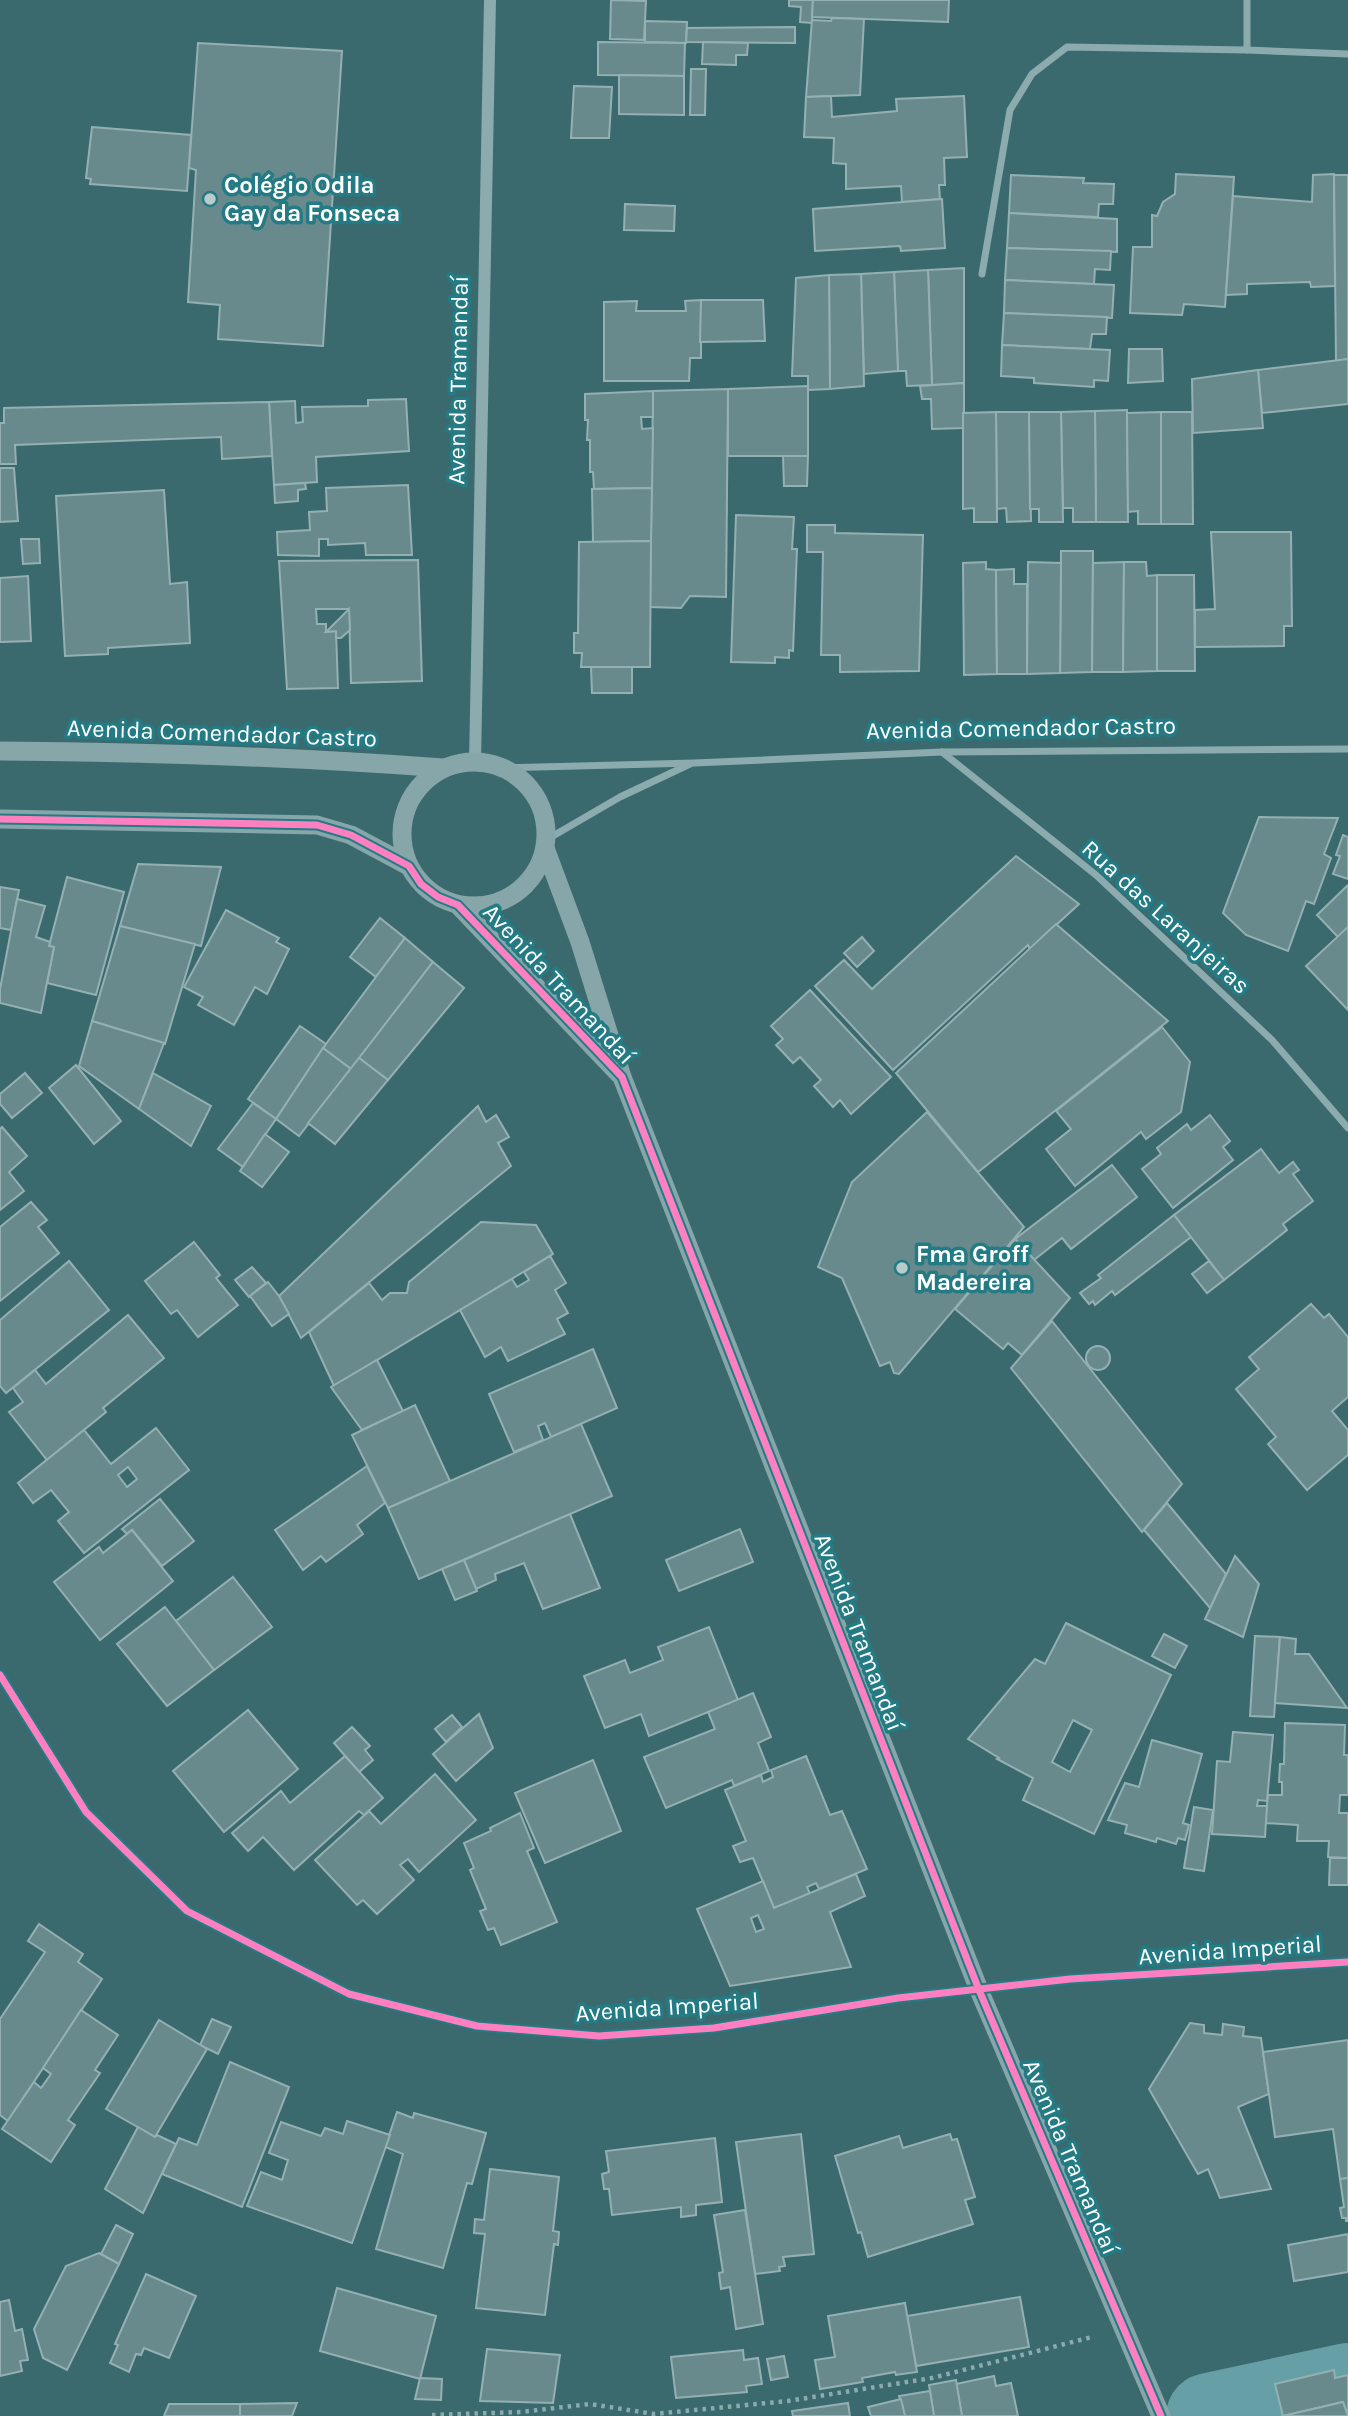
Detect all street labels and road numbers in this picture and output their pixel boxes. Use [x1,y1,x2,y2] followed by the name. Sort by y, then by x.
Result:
[442,274,474,485] street label: Avenida Tramandaí
[866,711,1176,745] street label: Avenida Comendador Castro
[67,714,377,752] street label: Avenida Comendador Castro
[1076,834,1256,1000] street label: Rua das Laranjeiras
[477,898,641,1071] street label: Avenida Tramandaí
[808,1529,910,1736] street label: Avenida Tramandaí
[1137,1930,1323,1970] street label: Avenida Imperial
[574,1987,760,2027] street label: Avenida Imperial
[1017,2055,1125,2260] street label: Avenida Tramandaí

